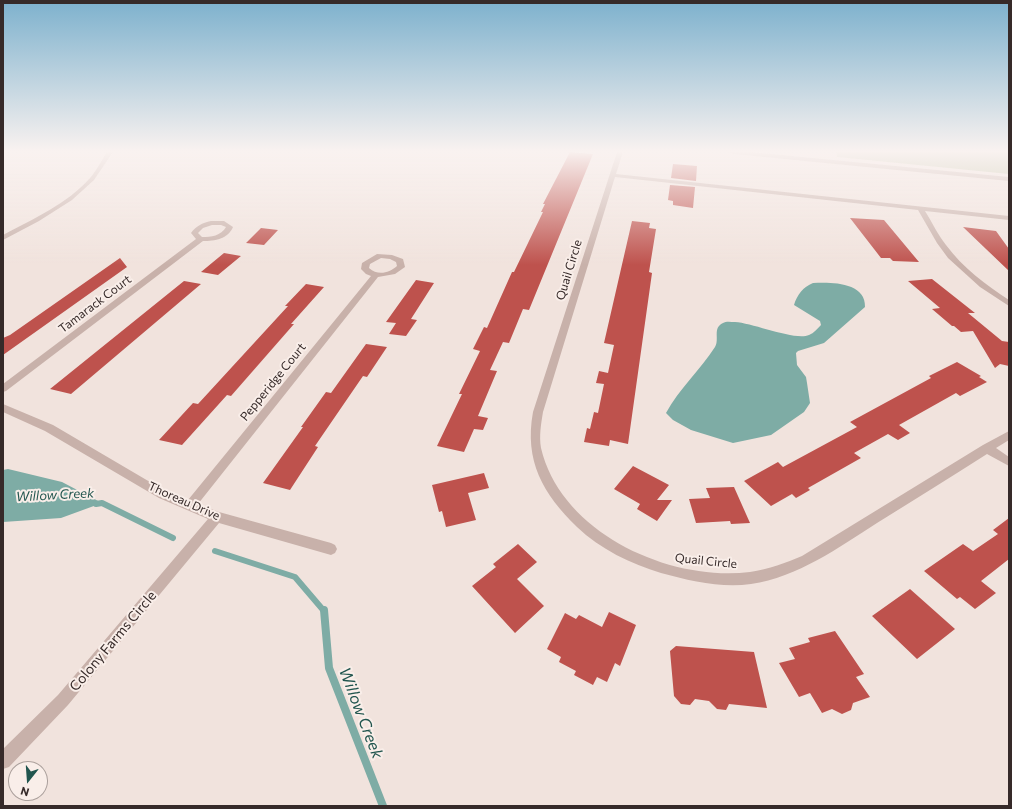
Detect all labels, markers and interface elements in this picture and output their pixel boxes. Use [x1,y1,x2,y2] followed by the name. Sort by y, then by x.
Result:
[553,238,585,302] street label: Quail Circle
[56,272,134,336] street label: Tamarack Court
[237,340,309,424] street label: Pepperidge Court
[146,479,222,523] street label: Thoreau Drive
[16,485,94,505] water label: Willow Creek
[674,551,738,571] street label: Quail Circle
[66,587,160,695] street label: Colony Farms Circle
[335,665,387,761] water label: Willow Creek
[8,761,48,801] north arrow
[19,785,30,799] text: N

